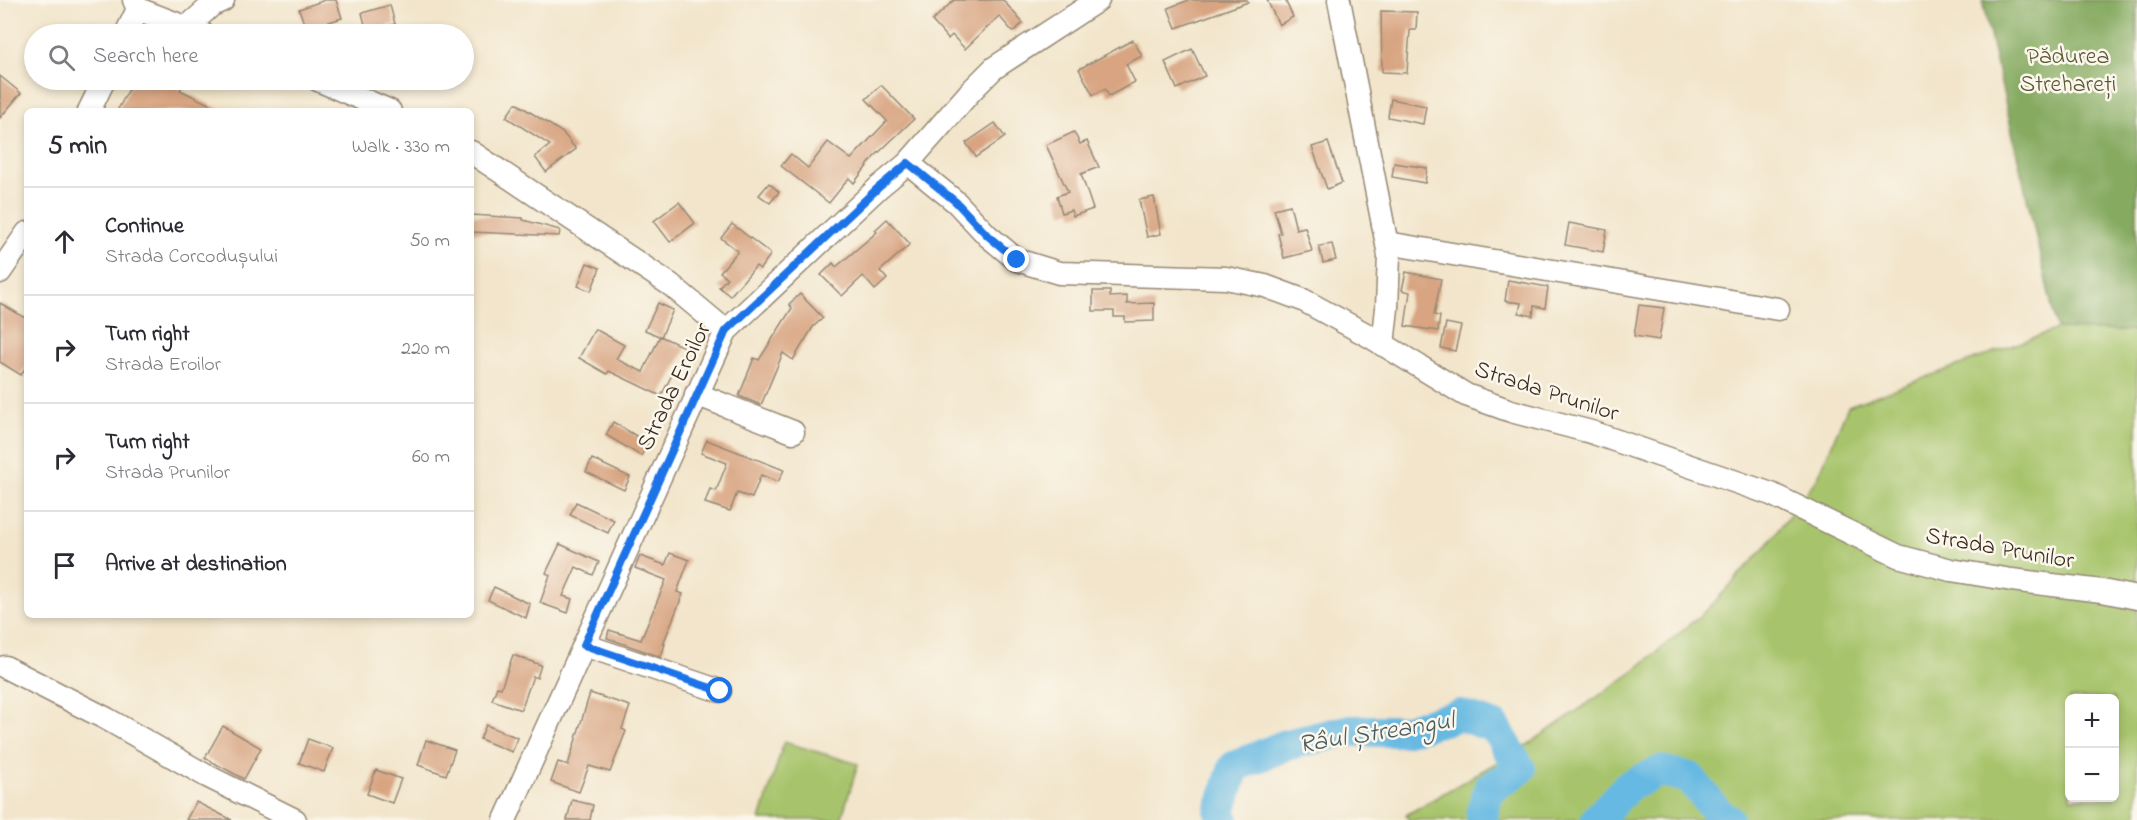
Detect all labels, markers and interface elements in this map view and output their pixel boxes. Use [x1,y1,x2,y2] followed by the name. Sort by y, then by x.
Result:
[24,24,474,90] search box
[2020,40,2116,103] park label: Pădurea Strehareți
[45,41,78,74] icon: search
[93,41,198,73] text: Search here
[48,128,107,166] text: 5 min
[352,133,450,162] text: Walk · 330 m
[105,211,184,243] text: Continue
[48,225,81,258] icon: ahead
[409,227,450,256] text: 50 m
[105,243,278,272] text: Strada Corcodușului
[1003,246,1029,272] route end
[629,316,722,457] street label: Strada Eroilor
[105,319,190,351] text: Turn right
[48,333,81,366] icon: right
[401,335,450,364] text: 220 m
[105,351,221,380] text: Strada Eroilor
[1469,353,1623,432] street label: Strada Prunilor
[105,427,190,459] text: Turn right
[48,441,81,474] icon: right
[412,443,450,472] text: 60 m
[105,459,230,488] text: Strada Prunilor
[1923,519,2077,580] street label: Strada Prunilor
[48,549,81,582] icon: arrive
[105,549,287,581] text: Arrive at destination
[706,677,732,703] route start
[2065,694,2119,802] map controls
[2065,694,2119,748] button: +
[1296,703,1460,765] water label: Râul Ștreangul
[2065,748,2119,802] button: −

